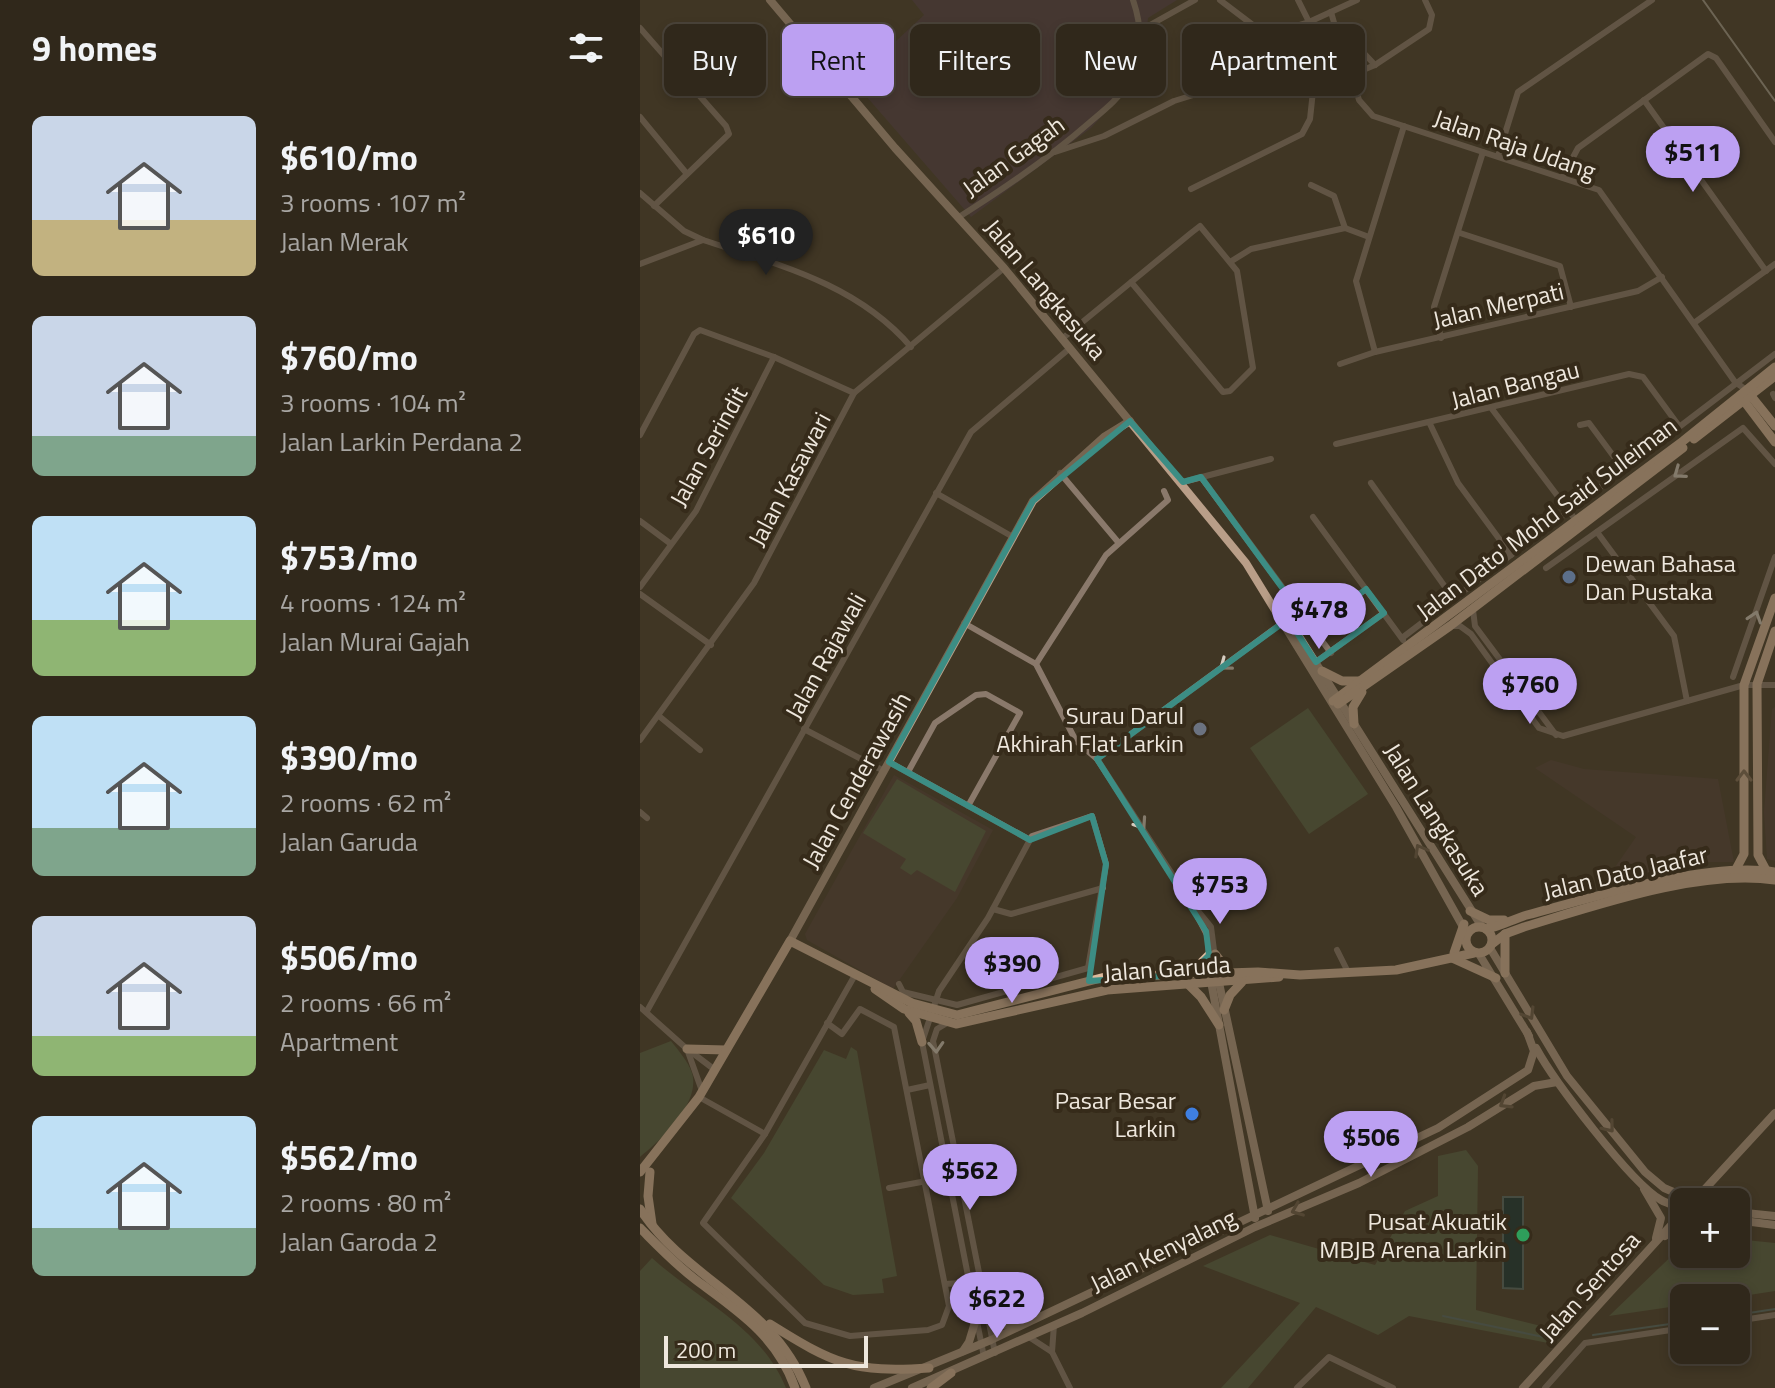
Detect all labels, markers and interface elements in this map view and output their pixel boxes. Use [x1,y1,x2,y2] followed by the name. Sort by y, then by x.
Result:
[32,22,157,74] text: 9 homes
[664,24,766,96] chip: Buy
[782,24,894,96] chip: Rent
[910,24,1040,96] chip: Filters
[1056,24,1166,96] chip: New
[1182,24,1365,96] chip: Apartment
[564,26,608,70] icon: filters
[1429,99,1601,189] street label: Jalan Raja Udang
[954,107,1072,205] street label: Jalan Gagah
[1646,126,1740,194] pin: $511
[280,131,418,183] text: $610/mo
[1664,132,1722,171] text: $511
[96,148,192,244] icon: home
[280,183,466,222] text: 3 rooms · 107 m²
[719,209,813,277] pin: $610
[976,211,1116,367] street label: Jalan Langkasuka
[737,215,795,254] text: $610
[280,222,409,261] text: Jalan Merak
[1429,272,1567,338] street label: Jalan Merpati
[280,331,418,383] text: $760/mo
[96,348,192,444] icon: home
[1447,351,1583,417] street label: Jalan Bangau
[660,379,756,513] street label: Jalan Serindit
[280,383,466,422] text: 3 rooms · 104 m²
[739,406,839,552] street label: Jalan Kasawari
[1408,408,1684,628] street label: Jalan Dato' Mohd Said Suleiman
[280,422,523,461] text: Jalan Larkin Perdana 2
[1674,463,1688,478] one-way arrow
[280,531,418,583] text: $753/mo
[1585,545,1736,609] place label: Dewan Bahasa Dan Pustaka
[96,548,192,644] icon: home
[1560,568,1578,586] marker: Dewan Bahasa Dan Pustaka
[280,583,466,622] text: 4 rooms · 124 m²
[1272,583,1366,651] pin: $478
[775,586,875,726] street label: Jalan Rajawali
[1290,589,1348,628] text: $478
[1745,611,1761,625] one-way arrow
[280,622,470,661] text: Jalan Murai Gajah
[1219,655,1234,670] one-way arrow
[1483,658,1577,726] pin: $760
[1501,664,1559,703] text: $760
[792,685,920,875] street label: Jalan Cenderawasih
[996,697,1184,761] place label: Surau Darul Akhirah Flat Larkin
[1191,720,1209,738] marker: Surau Darul Akhirah Flat Larkin
[280,731,418,783] text: $390/mo
[1376,736,1498,902] street label: Jalan Langkasuka
[96,748,192,844] icon: home
[1735,769,1753,782] one-way arrow
[280,783,451,822] text: 2 rooms · 62 m²
[1131,815,1146,830] one-way arrow
[280,822,418,861] text: Jalan Garuda
[1539,836,1711,908] street label: Jalan Dato Jaafar
[1414,844,1430,858] one-way arrow
[1173,858,1267,926] pin: $753
[1191,864,1249,903] text: $753
[280,931,418,983] text: $506/mo
[965,937,1059,1005] pin: $390
[983,943,1041,982] text: $390
[1102,946,1232,990] street label: Jalan Garuda
[96,948,192,1044] icon: home
[280,983,451,1022] text: 2 rooms · 66 m²
[1520,1005,1535,1020] one-way arrow
[280,1022,398,1061] text: Apartment
[927,1041,944,1053] one-way arrow
[1055,1082,1176,1146] place label: Pasar Besar Larkin
[1499,1094,1513,1109] one-way arrow
[1183,1105,1201,1123] marker: Pasar Besar Larkin
[1324,1111,1418,1179] pin: $506
[1342,1117,1400,1156] text: $506
[1599,1118,1614,1133] one-way arrow
[280,1131,418,1183] text: $562/mo
[923,1144,1017,1212] pin: $562
[96,1148,192,1244] icon: home
[941,1150,999,1189] text: $562
[280,1183,451,1222] text: 2 rooms · 80 m²
[1670,1188,1750,1364] map controls
[1670,1188,1750,1268] button: +
[1084,1199,1242,1301] street label: Jalan Kenyalang
[1291,1200,1305,1216] one-way arrow
[1319,1203,1508,1267] place label: Pusat Akuatik MBJB Arena Larkin
[280,1222,438,1261] text: Jalan Garoda 2
[1530,1223,1648,1349] street label: Jalan Sentosa
[1514,1226,1532,1244] marker: Pusat Akuatik MBJB Arena Larkin
[950,1272,1044,1340] pin: $622
[968,1278,1026,1317] text: $622
[1670,1284,1750,1364] button: −
[664,1332,868,1368] scale bar
[676,1333,736,1367] text: 200 m

